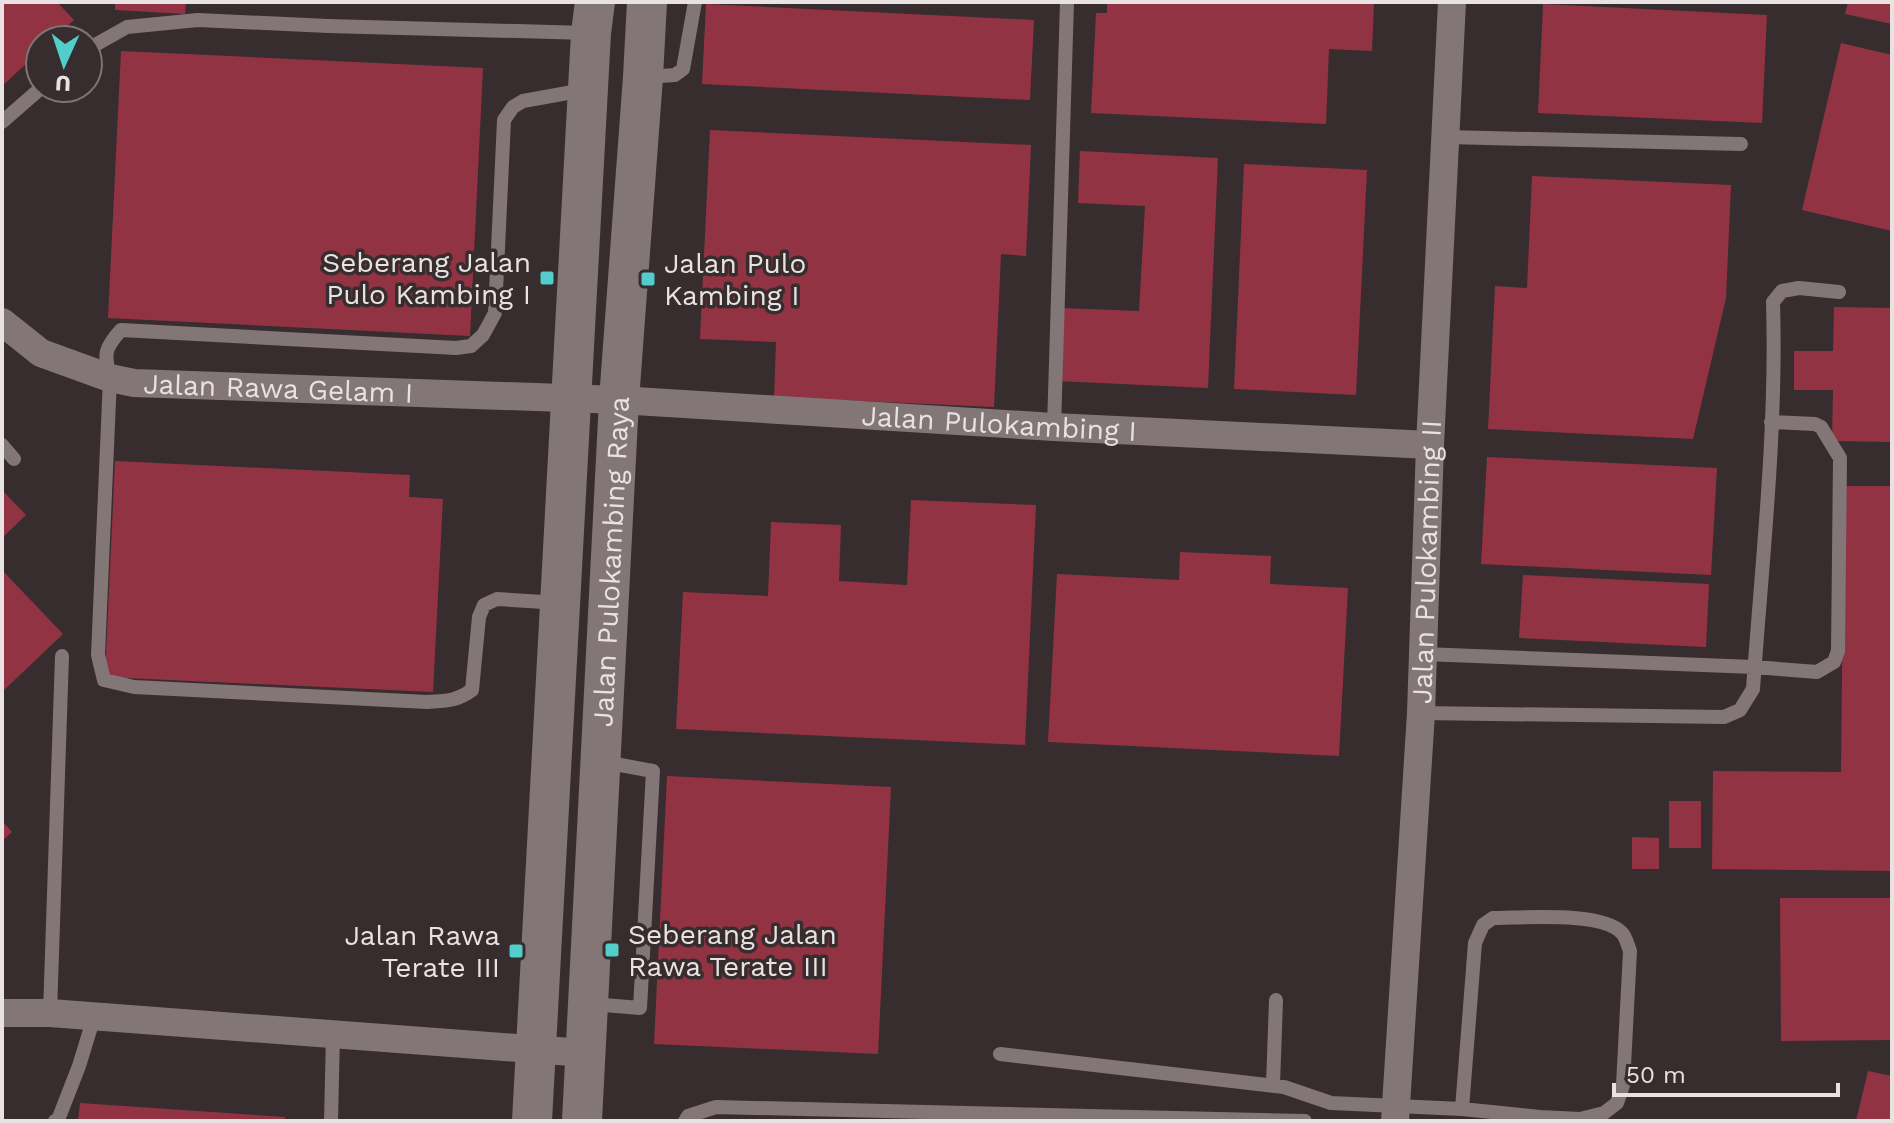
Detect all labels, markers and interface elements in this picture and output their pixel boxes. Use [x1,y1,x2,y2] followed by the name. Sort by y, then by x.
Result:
[24,24,104,104] north arrow
[55,71,71,96] text: U
[322,246,531,311] place label: Seberang Jalan Pulo Kambing I
[664,247,806,312] place label: Jalan Pulo Kambing I
[538,269,556,287] marker: Seberang Jalan Pulo Kambing I
[639,270,657,288] marker: Jalan Pulo Kambing I
[143,367,414,410] street label: Jalan Rawa Gelam I
[586,396,636,728] street label: Jalan Pulokambing Raya
[861,399,1138,448] street label: Jalan Pulokambing I
[1405,419,1448,704] street label: Jalan Pulokambing II
[628,918,837,983] place label: Seberang Jalan Rawa Terate III
[344,919,500,984] place label: Jalan Rawa Terate III
[603,941,621,959] marker: Seberang Jalan Rawa Terate III
[507,942,525,960] marker: Jalan Rawa Terate III
[1614,1047,1838,1097] scale bar
[1626,1061,1686,1089] text: 50 m

